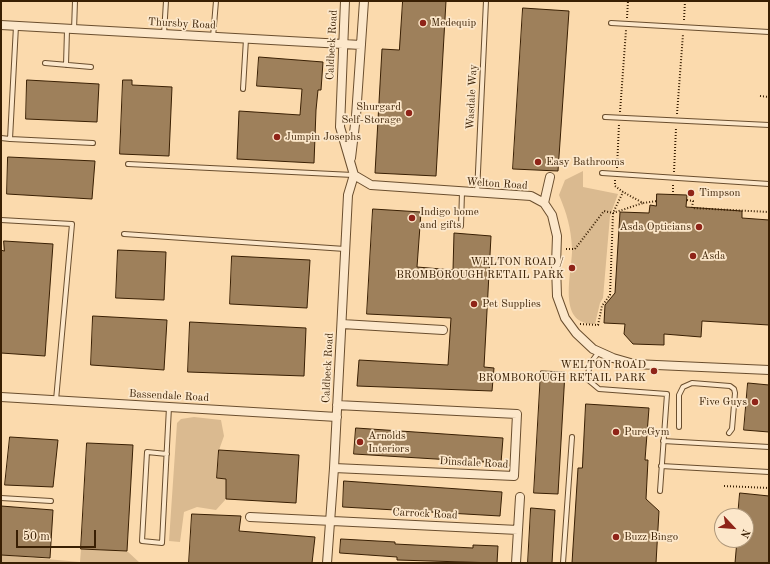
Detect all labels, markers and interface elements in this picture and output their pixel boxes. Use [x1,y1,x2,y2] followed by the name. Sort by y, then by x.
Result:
[324,10,340,80] street label: Caldbeck Road
[148,16,216,32] street label: Thursby Road
[431,16,476,30] place label: Medequip
[418,18,428,28] marker: Medequip
[464,64,480,130] street label: Wasdale Way
[341,100,401,126] place label: Shurgard Self-Storage
[404,108,414,118] marker: Shurgard Self-Storage
[285,130,361,144] place label: Jumpin Josephs
[272,132,282,142] marker: Jumpin Josephs
[546,155,624,169] place label: Easy Bathrooms
[533,157,543,167] marker: Easy Bathrooms
[466,175,528,193] street label: Welton Road
[699,186,740,200] place label: Timpson
[686,188,696,198] marker: Timpson
[420,205,479,231] place label: Indigo home and gifts
[407,213,417,223] marker: Indigo home and gifts
[619,220,691,234] place label: Asda Opticians
[694,222,704,232] marker: Asda Opticians
[701,249,725,263] place label: Asda
[688,251,698,261] marker: Asda
[396,255,564,281] place label: WELTON ROAD / BROMBOROUGH RETAIL PARK
[567,263,577,273] marker: WELTON ROAD / BROMBOROUGH RETAIL PARK
[482,297,541,311] place label: Pet Supplies
[469,299,479,309] marker: Pet Supplies
[320,333,336,403] street label: Caldbeck Road
[478,358,646,384] place label: WELTON ROAD BROMBOROUGH RETAIL PARK
[649,366,659,376] marker: WELTON ROAD BROMBOROUGH RETAIL PARK
[129,387,209,405] street label: Bassendale Road
[699,395,747,409] place label: Five Guys
[750,397,760,407] marker: Five Guys
[624,425,669,439] place label: PureGym
[611,427,621,437] marker: PureGym
[368,429,409,455] place label: Arnolds Interiors
[355,437,365,447] marker: Arnolds Interiors
[439,455,509,471] street label: Dinsdale Road
[392,506,458,522] street label: Carrock Road
[714,508,754,548] north arrow
[18,522,98,548] scale bar
[738,527,751,539] text: N
[624,530,678,544] place label: Buzz Bingo
[23,531,50,543] text: 50 m
[611,532,621,542] marker: Buzz Bingo

